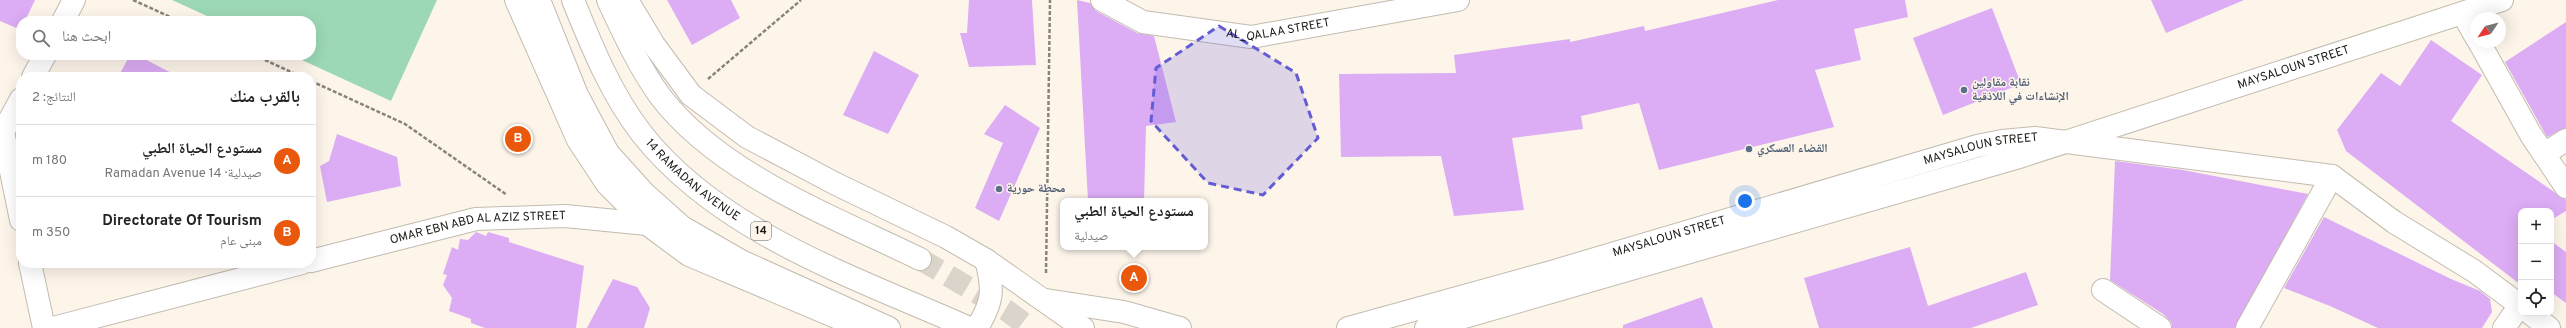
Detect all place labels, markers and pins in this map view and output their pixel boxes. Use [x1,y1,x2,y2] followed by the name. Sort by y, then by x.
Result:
[1972,75,2069,106] place label: نقابة مقاولين الإنشاءات في اللاذقية
[1959,85,1969,95] marker: نقابة مقاولين الإنشاءات في اللاذقية
[505,124,531,154] pin: B
[1757,141,1828,158] place label: القضاء العسكري
[1744,144,1754,154] marker: القضاء العسكري
[1007,181,1066,197] place label: محطة حورية
[994,184,1004,194] marker: محطة حورية
[1121,263,1147,293] pin: A

